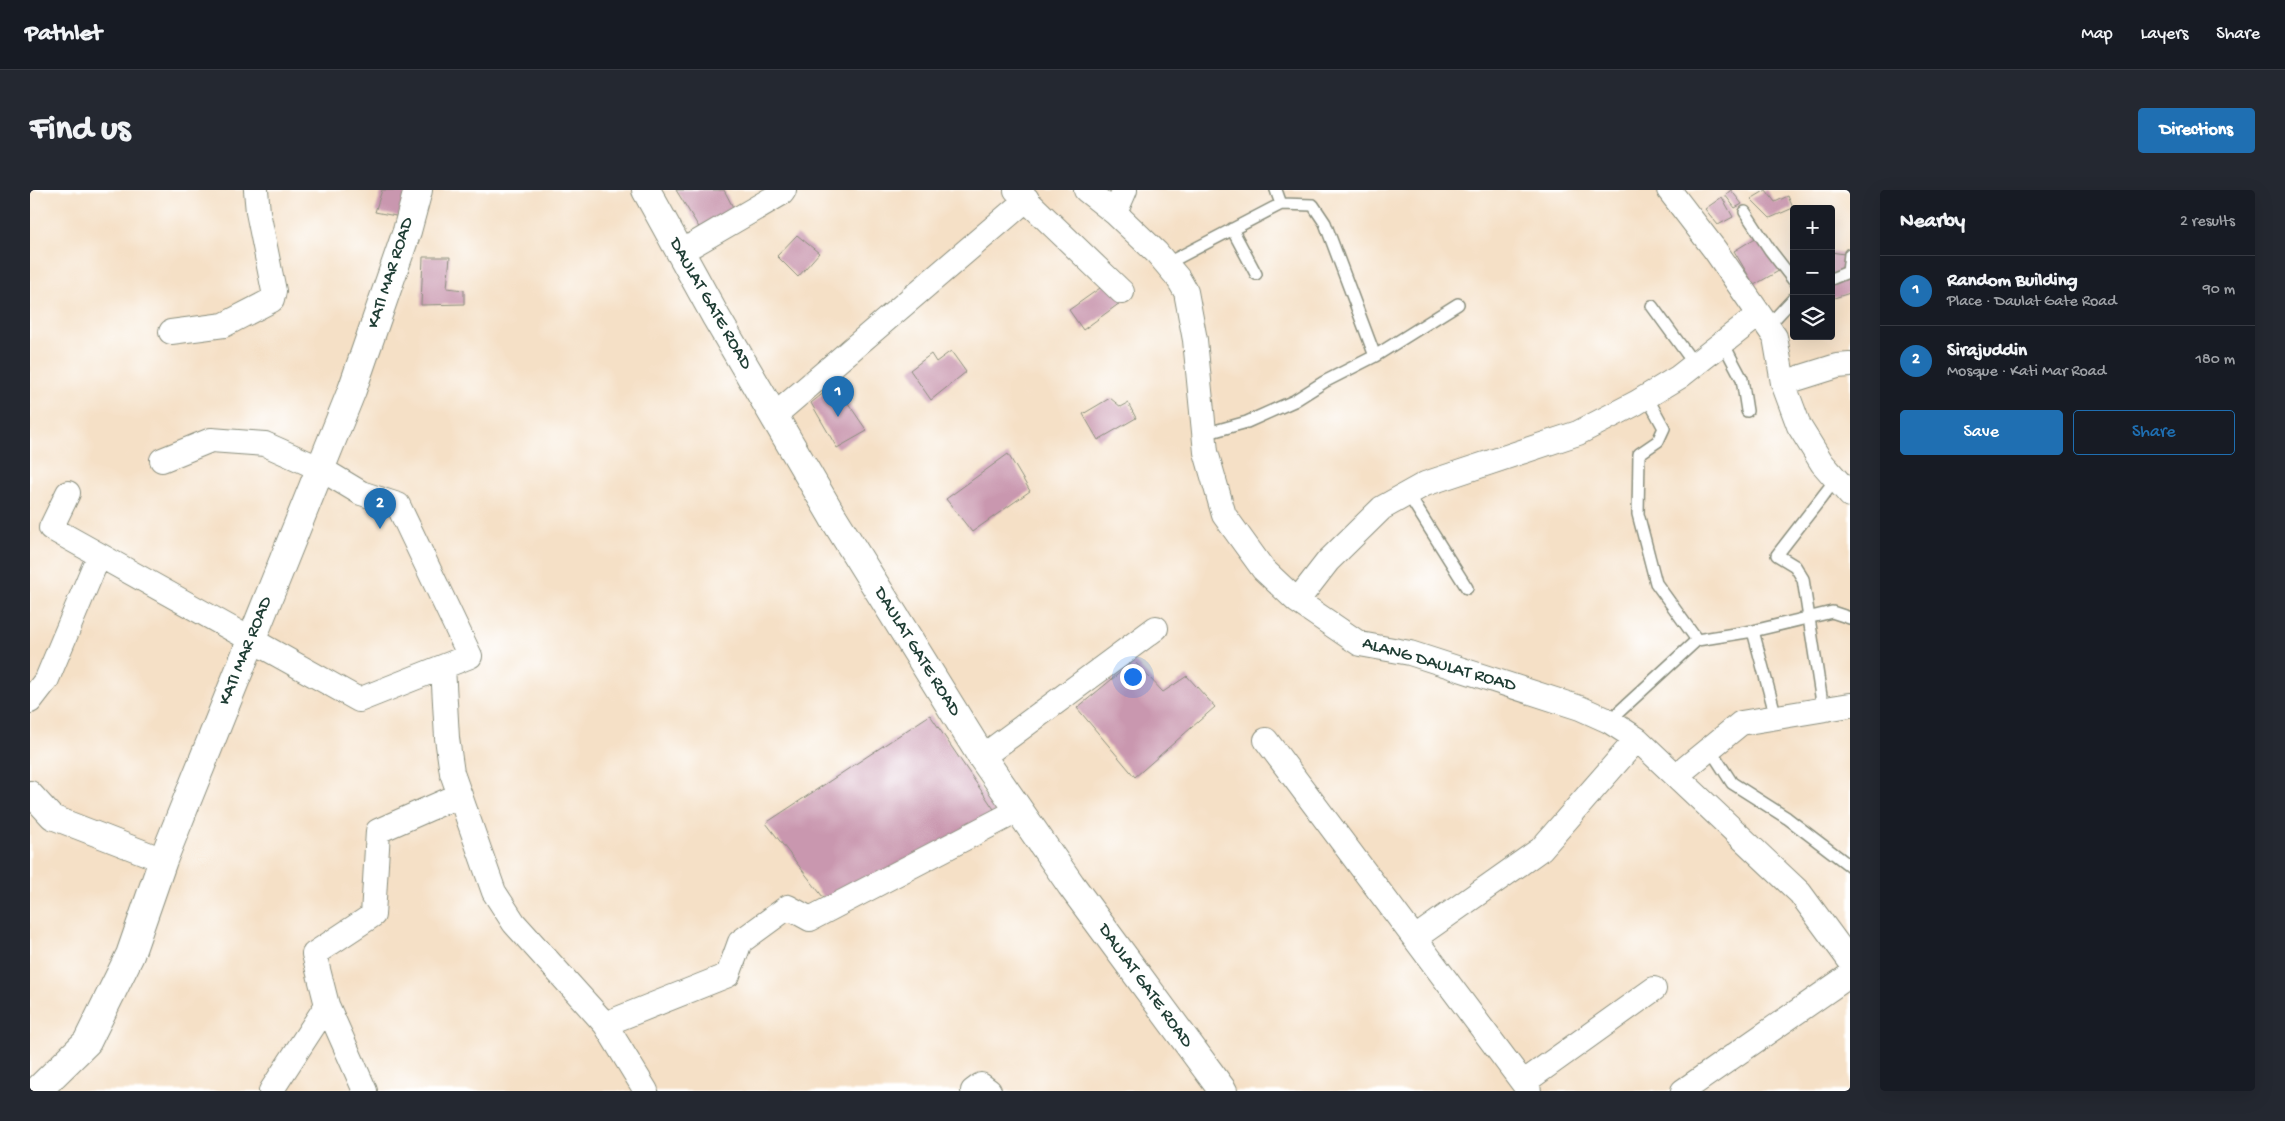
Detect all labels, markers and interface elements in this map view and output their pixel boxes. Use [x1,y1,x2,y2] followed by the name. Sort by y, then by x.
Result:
[25,20,102,49] text: Pathlet
[2081,24,2113,45] text: Map
[2141,24,2188,45] text: Layers
[2216,24,2260,45] text: Share
[2138,108,2255,153] button: Directions
[30,110,130,151] text: Find us
[1790,205,1835,340] map controls
[1790,205,1835,250] button: +
[1900,210,1965,235] text: Nearby
[2180,213,2235,232] text: 2 results
[363,215,419,331] street label: KATI MAR ROAD
[663,234,756,374] street label: DAULAT GATE ROAD
[1790,250,1835,295] button: −
[1947,270,2078,293] text: Random Building
[1913,281,1919,300] text: 1
[2203,281,2235,300] text: 90 m
[1947,293,2117,312] text: Place · Daulat Gate Road
[1790,295,1835,340] button: layers
[1947,340,2027,363] text: Sirajuddin
[1912,351,1920,370] text: 2
[2196,351,2235,370] text: 180 m
[1947,363,2106,382] text: Mosque · Kati Mar Road
[822,376,854,417] pin: 1
[1900,410,2063,455] button: Save
[2073,410,2235,455] button: Share
[364,488,396,529] pin: 2
[868,583,965,721] street label: DAULAT GATE ROAD
[215,593,277,708] street label: KATI MAR ROAD
[1360,633,1519,697] street label: ALANG DAULAT ROAD
[1120,664,1146,690] your location
[1092,919,1197,1052] street label: DAULAT GATE ROAD

